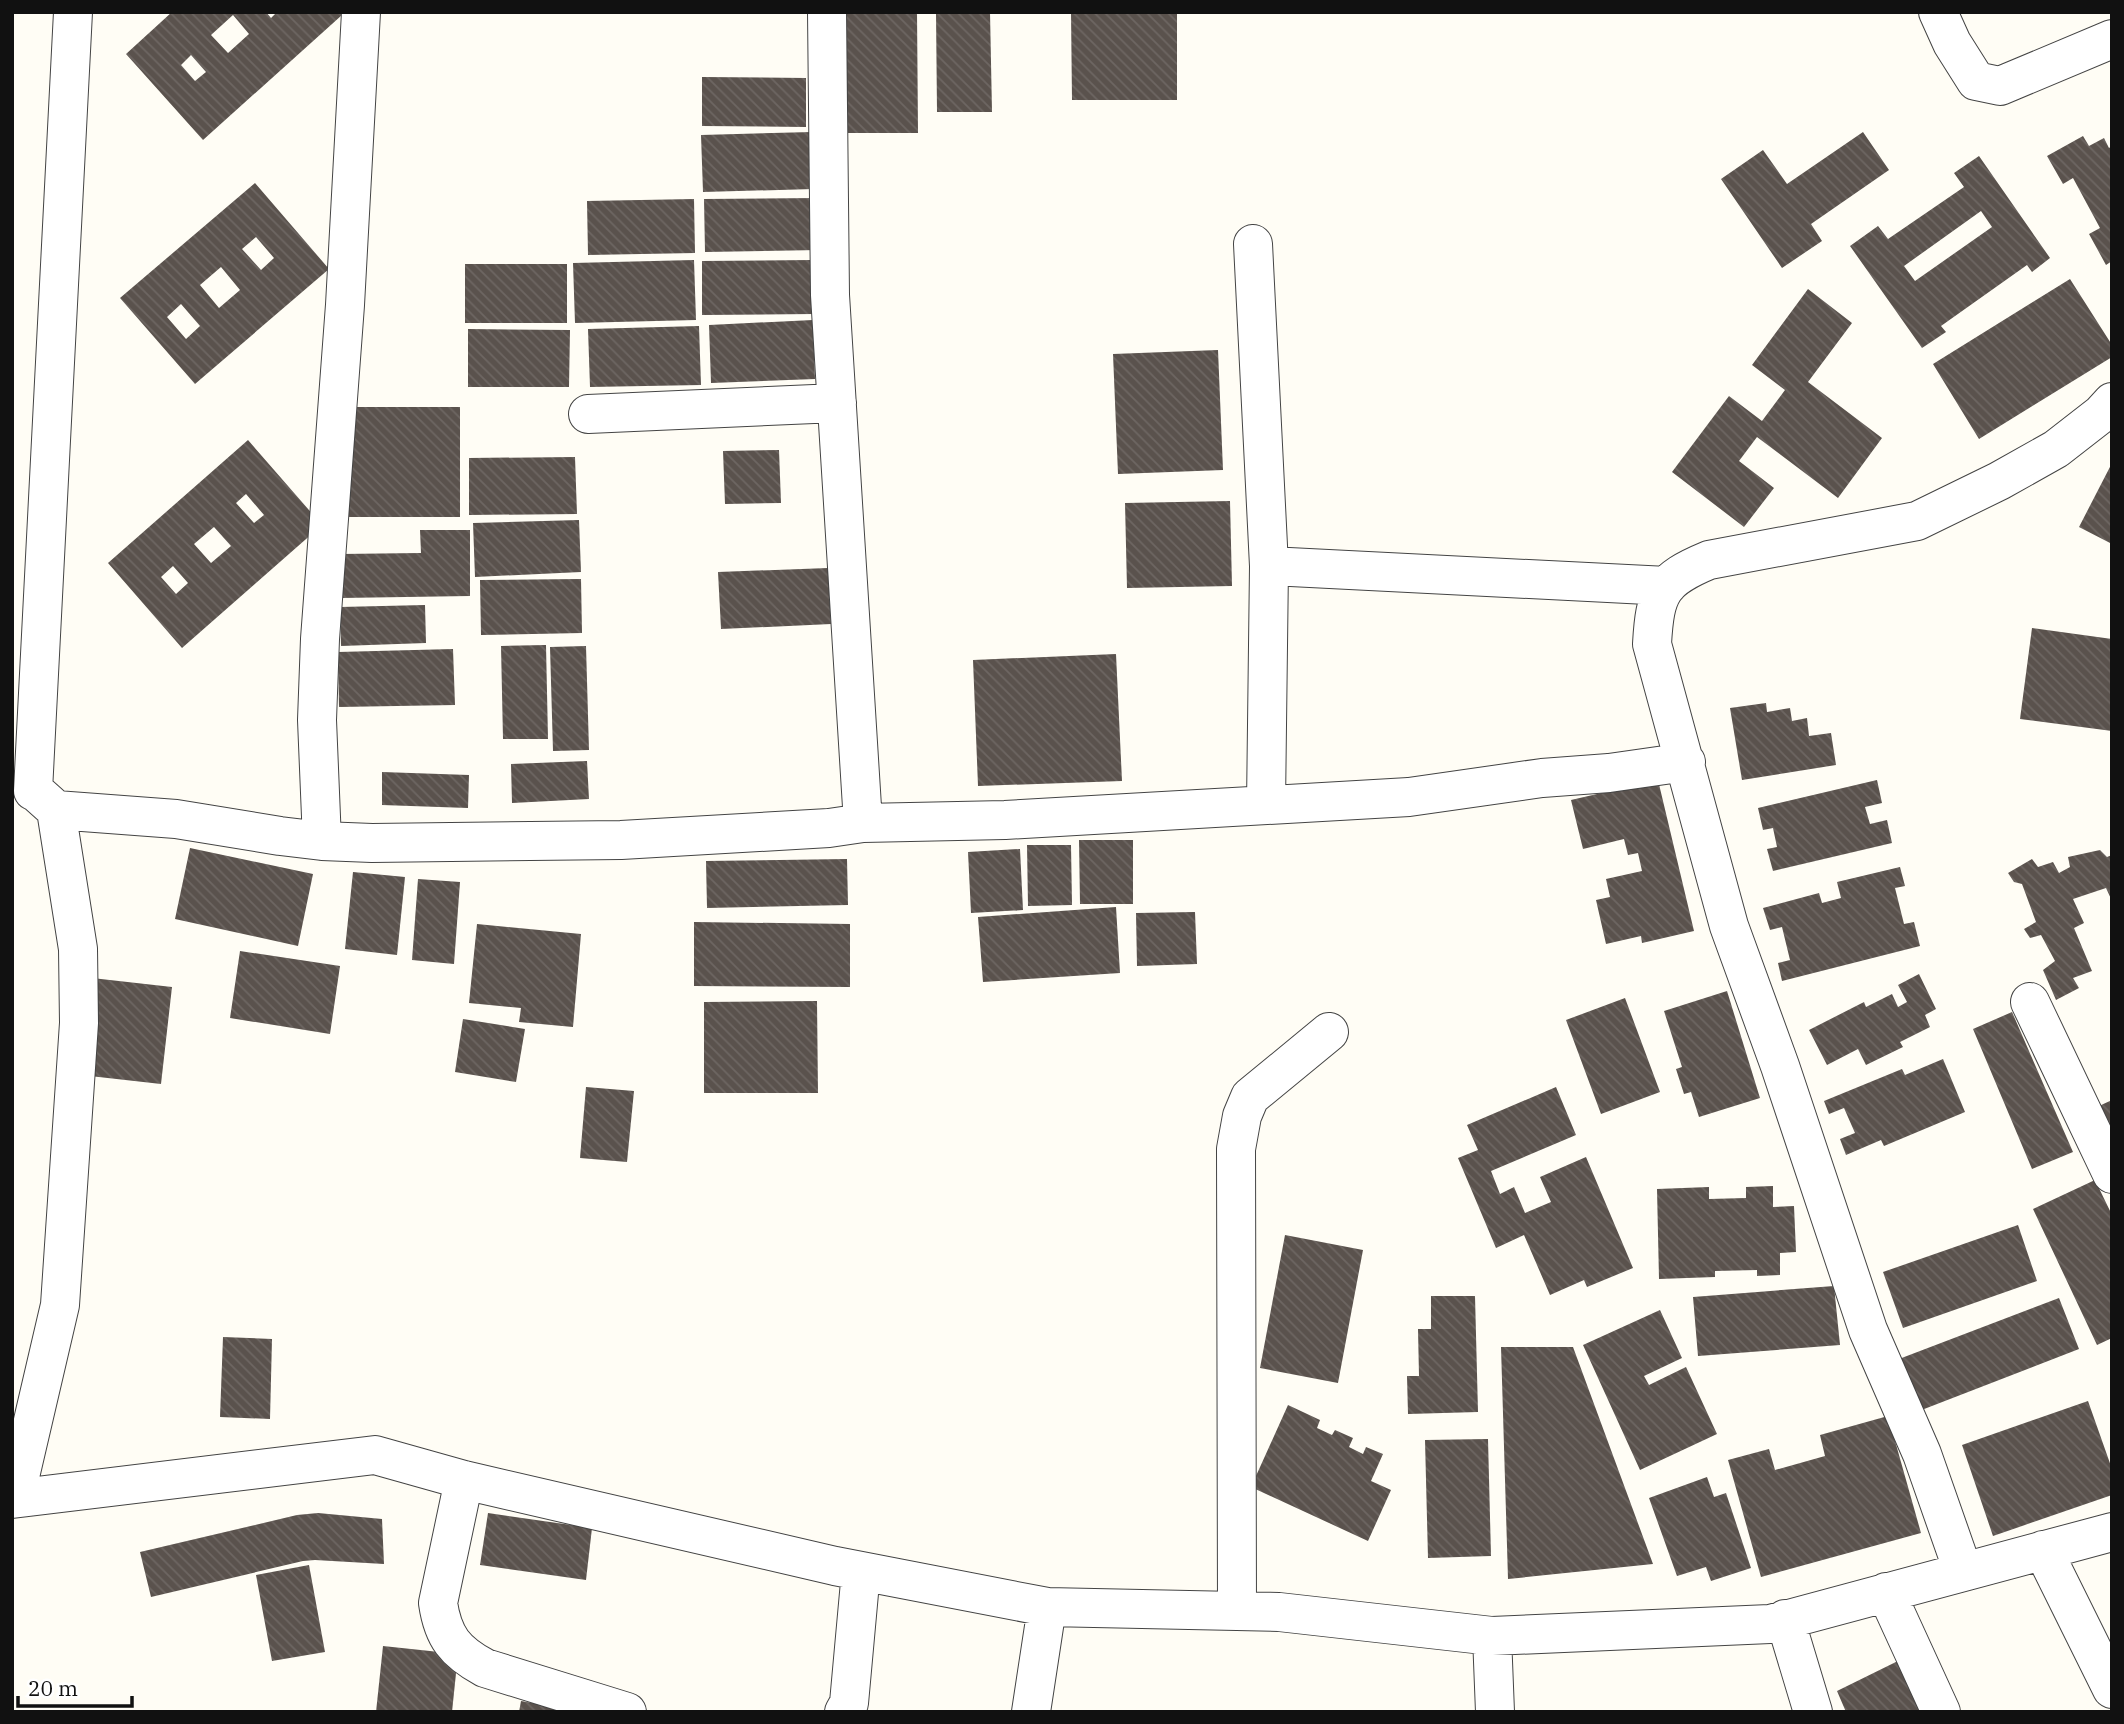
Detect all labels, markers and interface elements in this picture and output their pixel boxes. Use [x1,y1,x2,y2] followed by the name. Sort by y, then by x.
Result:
[18,1664,131,1708] scale bar
[28,1674,78,1702] text: 20 m

